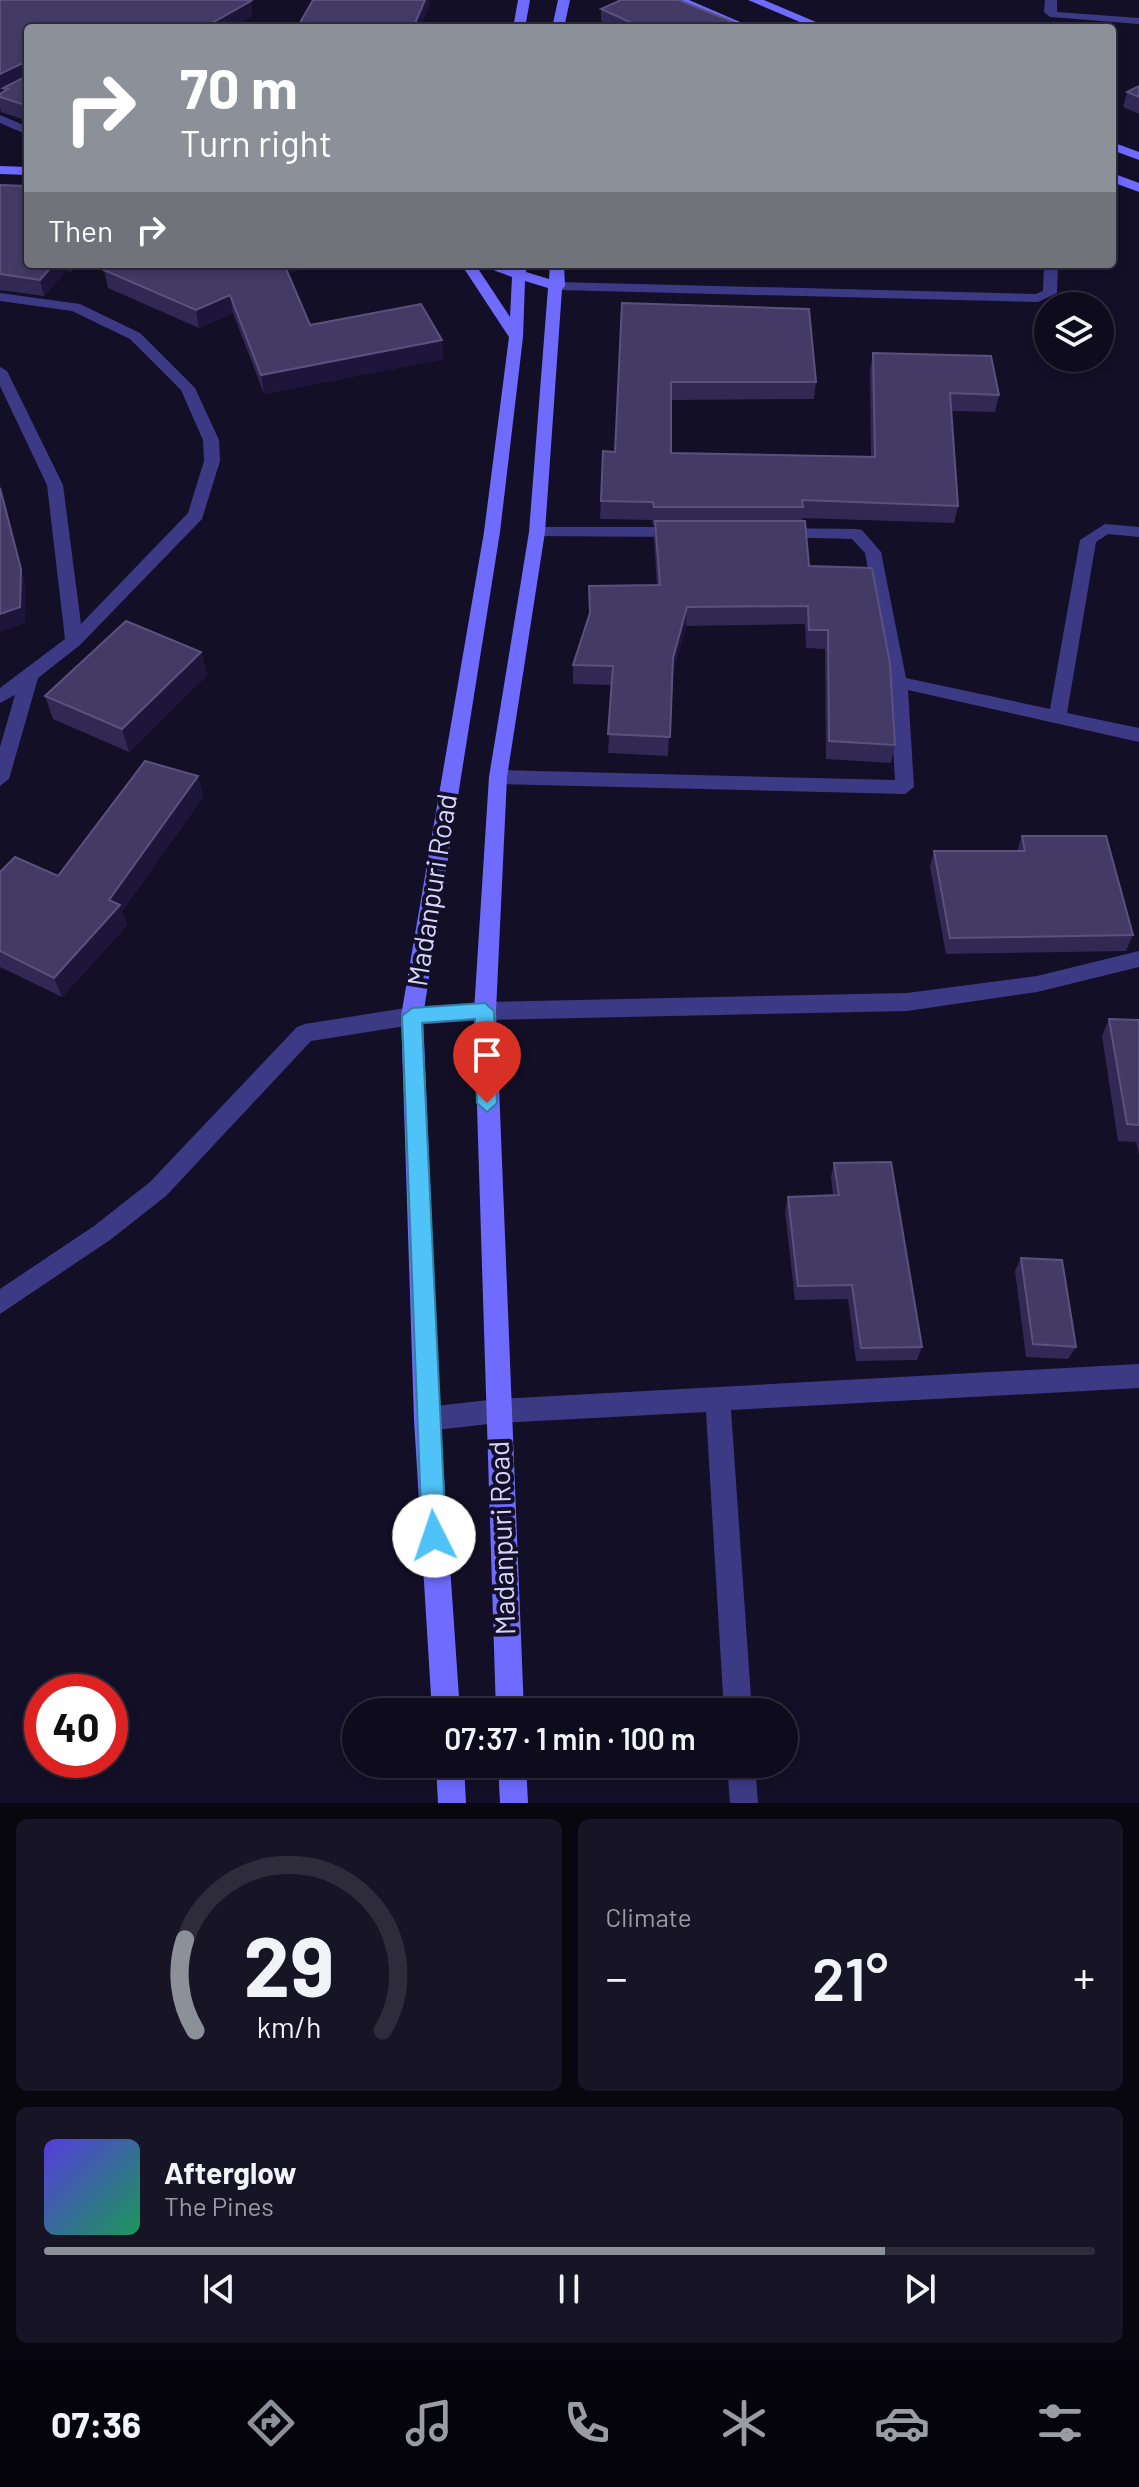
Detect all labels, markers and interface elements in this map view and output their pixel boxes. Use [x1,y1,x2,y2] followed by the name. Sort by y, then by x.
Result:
[180,53,298,120] text: 70 m
[48,56,152,160] icon: right
[180,121,332,164] text: Turn right
[129,208,173,252] icon: right
[48,212,113,248] text: Then
[1034,292,1114,372] map controls
[1034,292,1114,372] button: layers
[399,791,463,988] street label: Madanpuri Road
[453,1021,521,1103] pin
[465,1033,509,1077] icon: arrive
[481,1440,521,1636] street label: Madanpuri Road
[392,1494,476,1578] position arrow
[24,1674,128,1778] speed limit sign: 40
[444,1720,696,1756] text: 07:37 · 1 min · 100 m
[606,1901,692,1932] text: Climate
[243,1914,334,2014] text: 29
[812,1941,888,2013] text: 21°
[606,1950,628,2003] text: −
[1073,1950,1095,2003] text: +
[256,2009,321,2044] text: km/h
[164,2154,297,2190] text: Afterglow
[164,2190,274,2221] text: The Pines
[197,2267,241,2311] icon: previous
[547,2267,591,2311] icon: pause
[898,2267,942,2311] icon: next
[243,2395,299,2451] icon: directions
[401,2395,457,2451] icon: music
[559,2395,615,2451] icon: phone
[716,2395,772,2451] icon: climate
[874,2395,930,2451] icon: car
[1032,2395,1088,2451] icon: filters
[51,2402,141,2445] text: 07:36

